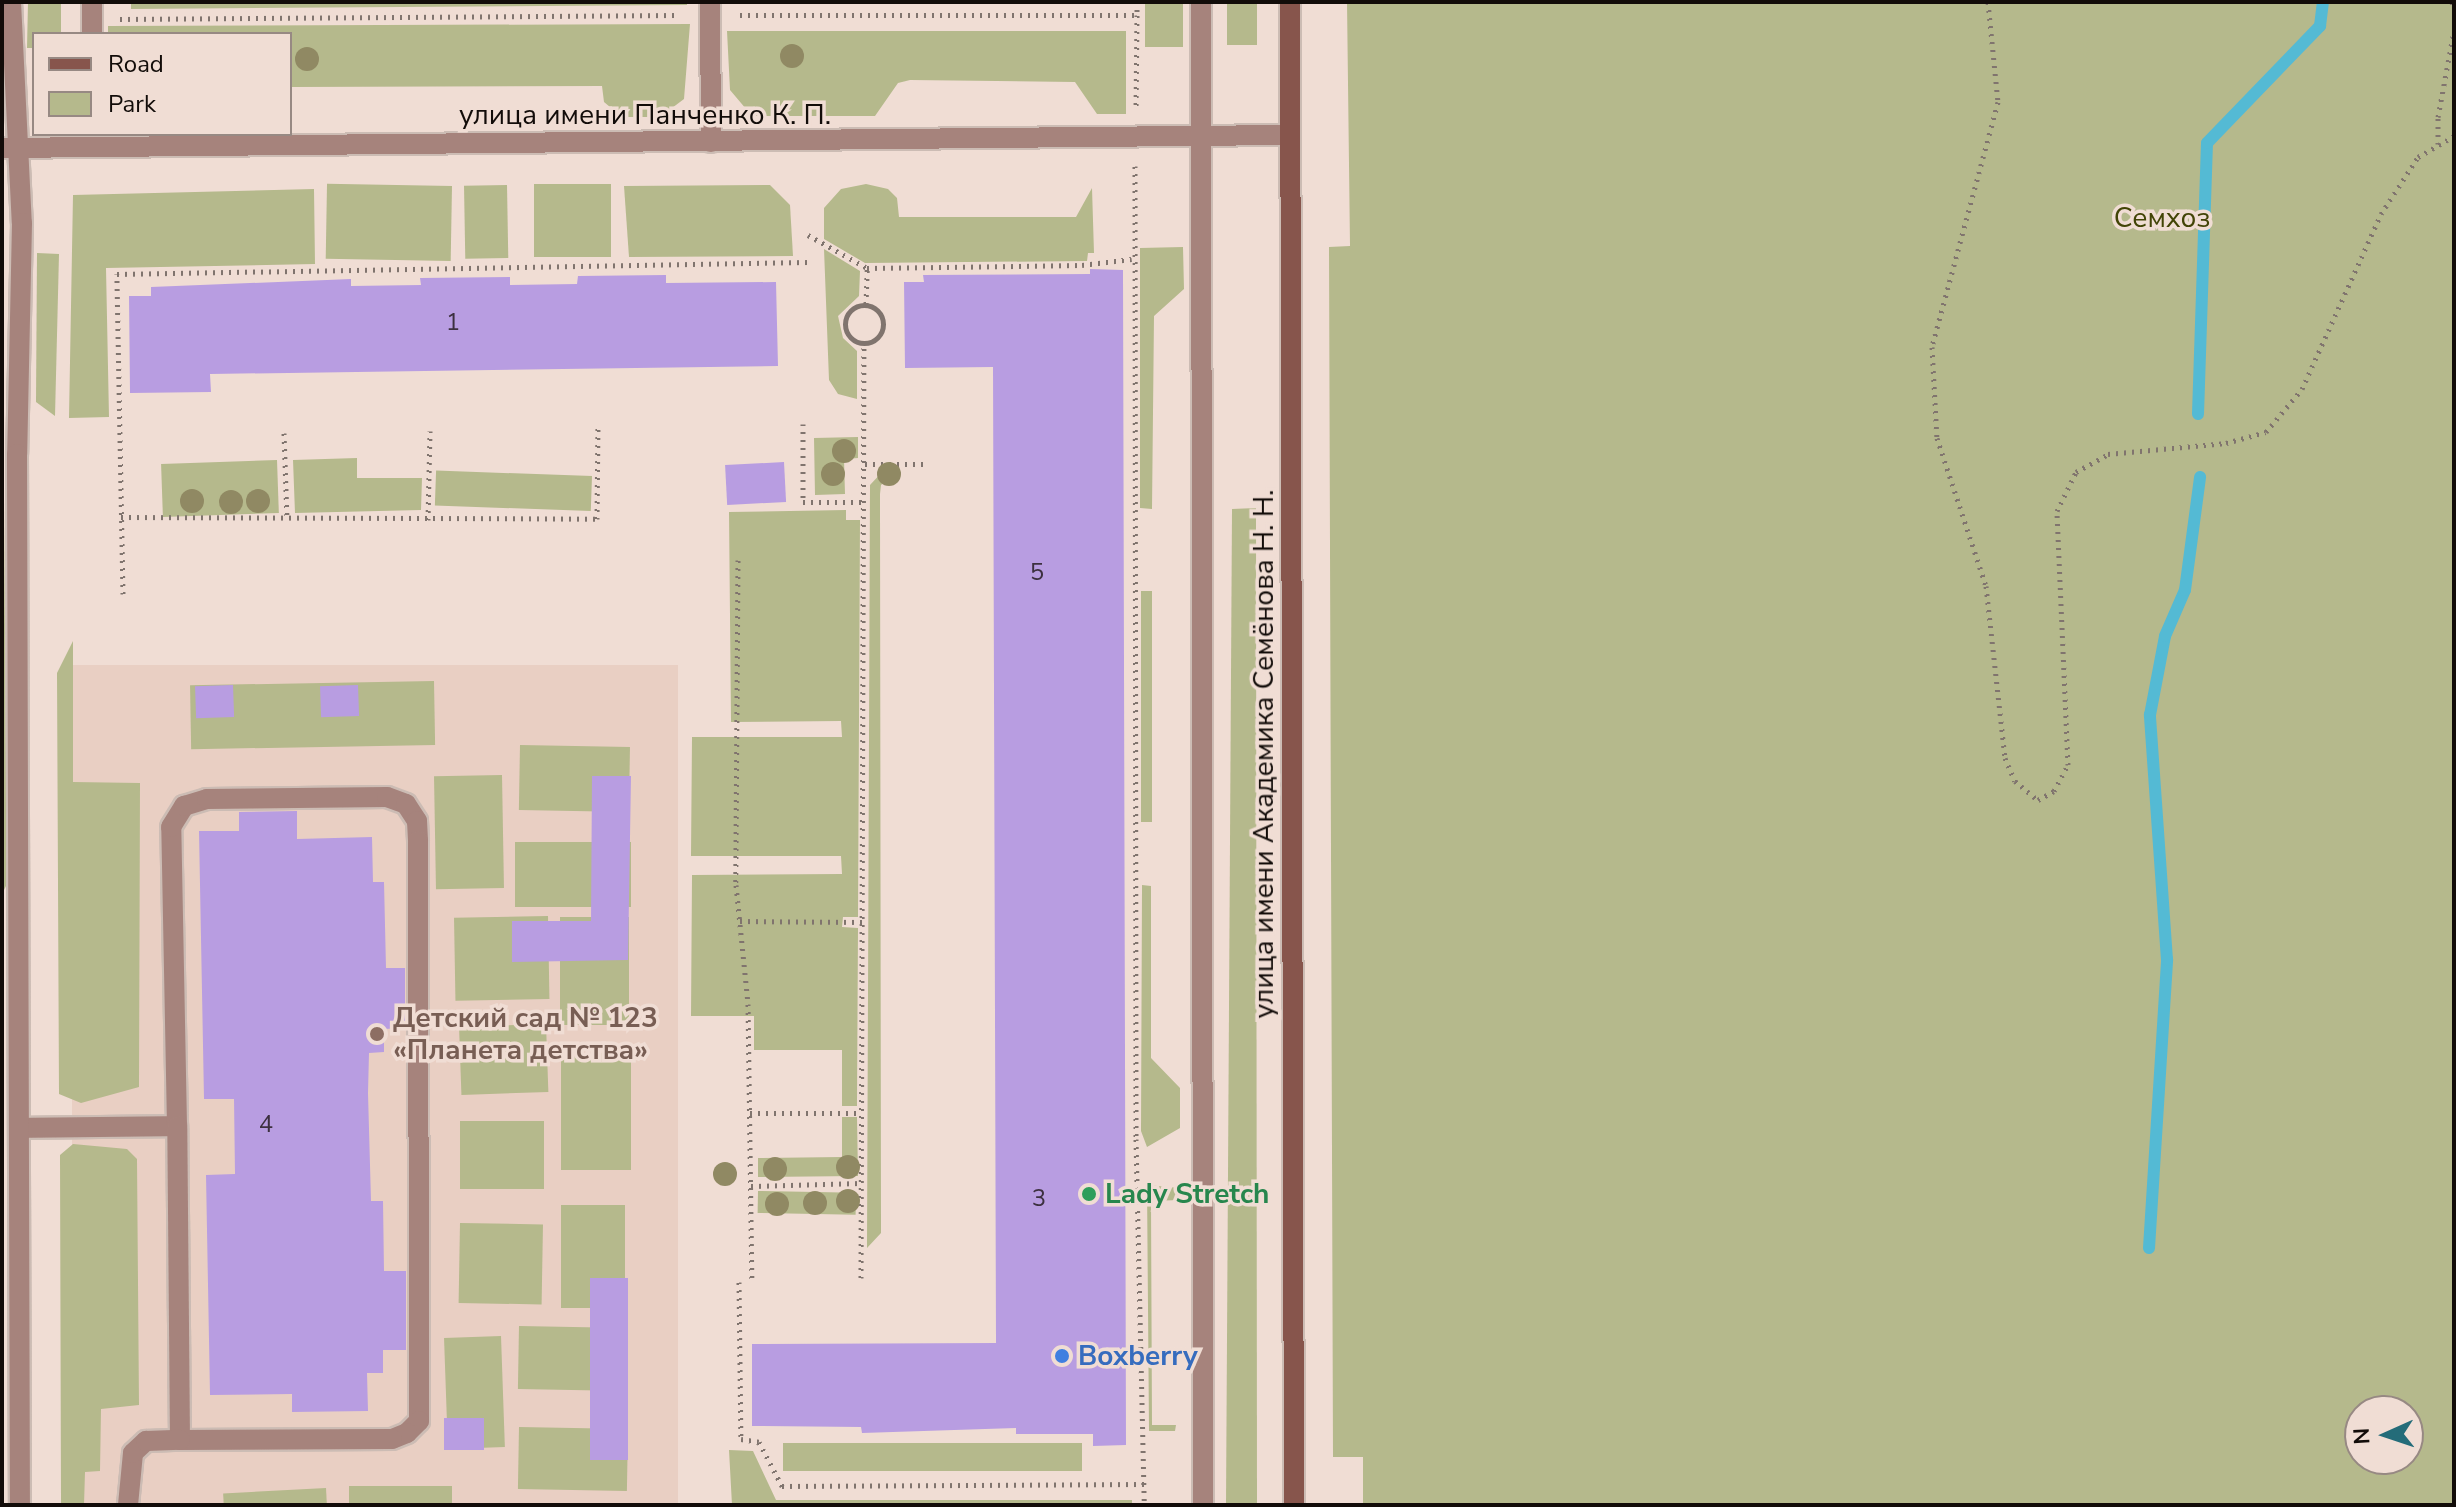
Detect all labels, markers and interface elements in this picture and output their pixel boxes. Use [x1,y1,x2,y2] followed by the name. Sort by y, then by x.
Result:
[32,32,292,136] legend
[108,48,164,80] text: Road
[108,88,156,120] text: Park
[459,98,831,132] street label: улица имени Панченко К. П.
[2114,201,2210,235] park label: Семхоз
[446,309,460,337] house number: 1
[1247,490,1281,1018] street label: улица имени Академика Семёнова Н. Н.
[1030,559,1044,587] house number: 5
[393,1001,658,1067] place label: Детский сад № 123 «Планета детства»
[368,1025,386,1043] marker: Детский сад № 123 «Планета детства»
[259,1111,273,1139] house number: 4
[1105,1177,1269,1211] place label: Lady Stretch
[1032,1185,1046,1213] house number: 3
[1080,1185,1098,1203] marker: Lady Stretch
[1078,1339,1198,1373] place label: Boxberry
[1053,1347,1071,1365] marker: Boxberry
[2344,1395,2424,1475] north arrow
[2347,1427,2377,1445] text: N

